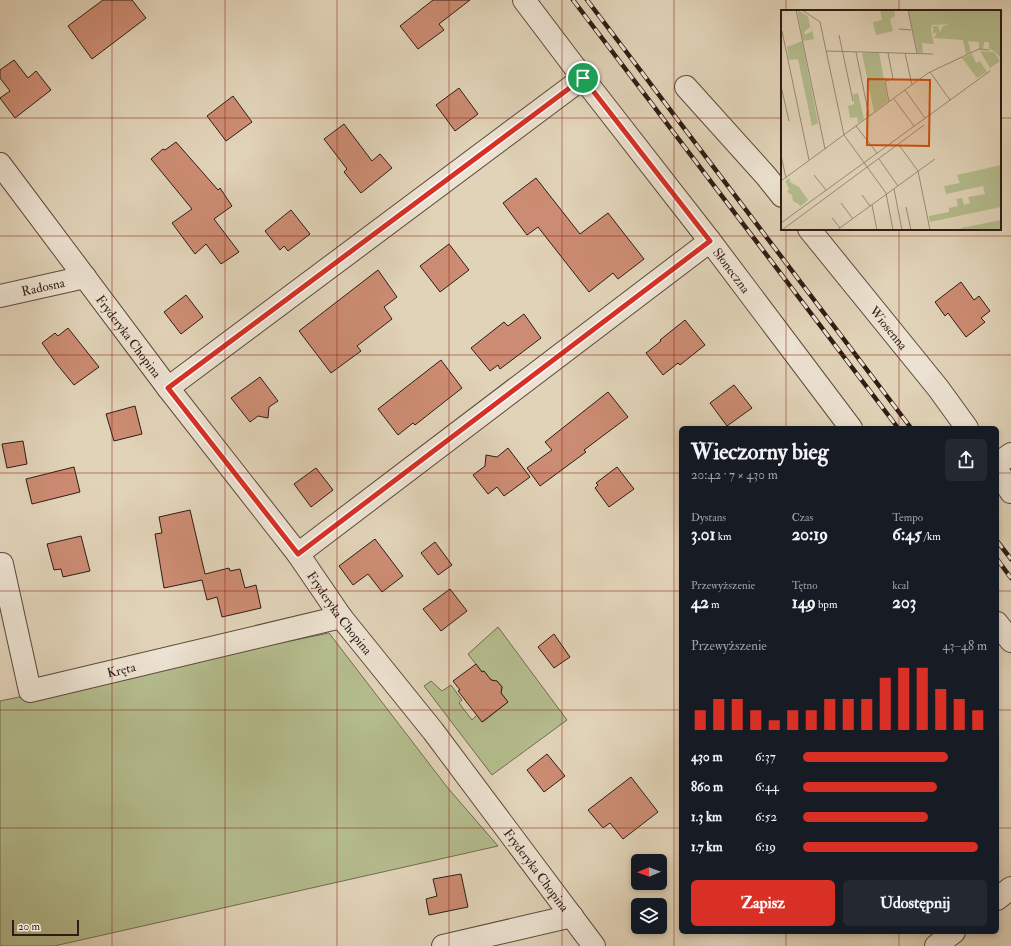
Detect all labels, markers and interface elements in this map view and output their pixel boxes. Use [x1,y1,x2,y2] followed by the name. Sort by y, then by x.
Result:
[781,10,1001,230] inset map
[566,61,600,95] pin
[572,67,594,89] icon: arrive
[709,245,754,297] street label: Słoneczna
[20,275,67,300] street label: Radosna
[92,292,165,382] street label: Fryderyka Chopina
[865,302,911,354] street label: Wiosenna
[691,438,829,466] text: Wieczorny bieg
[945,439,987,481] button: share
[691,467,778,483] text: 20:42 · 7 × 430 m
[691,511,726,524] text: Dystans
[792,511,813,524] text: Czas
[892,511,923,524] text: Tempo
[691,524,716,545] text: 3.01
[792,524,828,545] text: 20:19
[892,524,922,545] text: 6:45
[716,530,732,543] text: km
[922,530,941,543] text: /km
[303,569,376,659] street label: Fryderyka Chopina
[691,579,755,592] text: Przewyższenie
[792,579,818,592] text: Tętno
[892,579,909,592] text: kcal
[691,592,709,613] text: 42
[792,592,816,613] text: 149
[892,592,916,613] text: 203
[709,598,720,611] text: m
[816,598,837,611] text: bpm
[691,638,767,654] text: Przewyższenie
[942,638,987,654] text: 43–48 m
[105,659,138,681] street label: Kręta
[691,749,722,765] text: 430 m
[755,749,776,765] text: 6:37
[691,779,723,795] text: 860 m
[755,779,779,795] text: 6:44
[691,809,722,825] text: 1.3 km
[755,809,777,825] text: 6:52
[500,826,573,916] street label: Fryderyka Chopina
[691,839,723,855] text: 1.7 km
[755,839,776,855] text: 6:19
[631,854,667,890] north arrow
[631,854,667,934] map controls
[691,880,835,926] button: Zapisz
[843,880,987,926] button: Udostępnij
[631,898,667,934] button: layers
[12,918,79,937] scale bar
[18,920,40,933] text: 20 m

